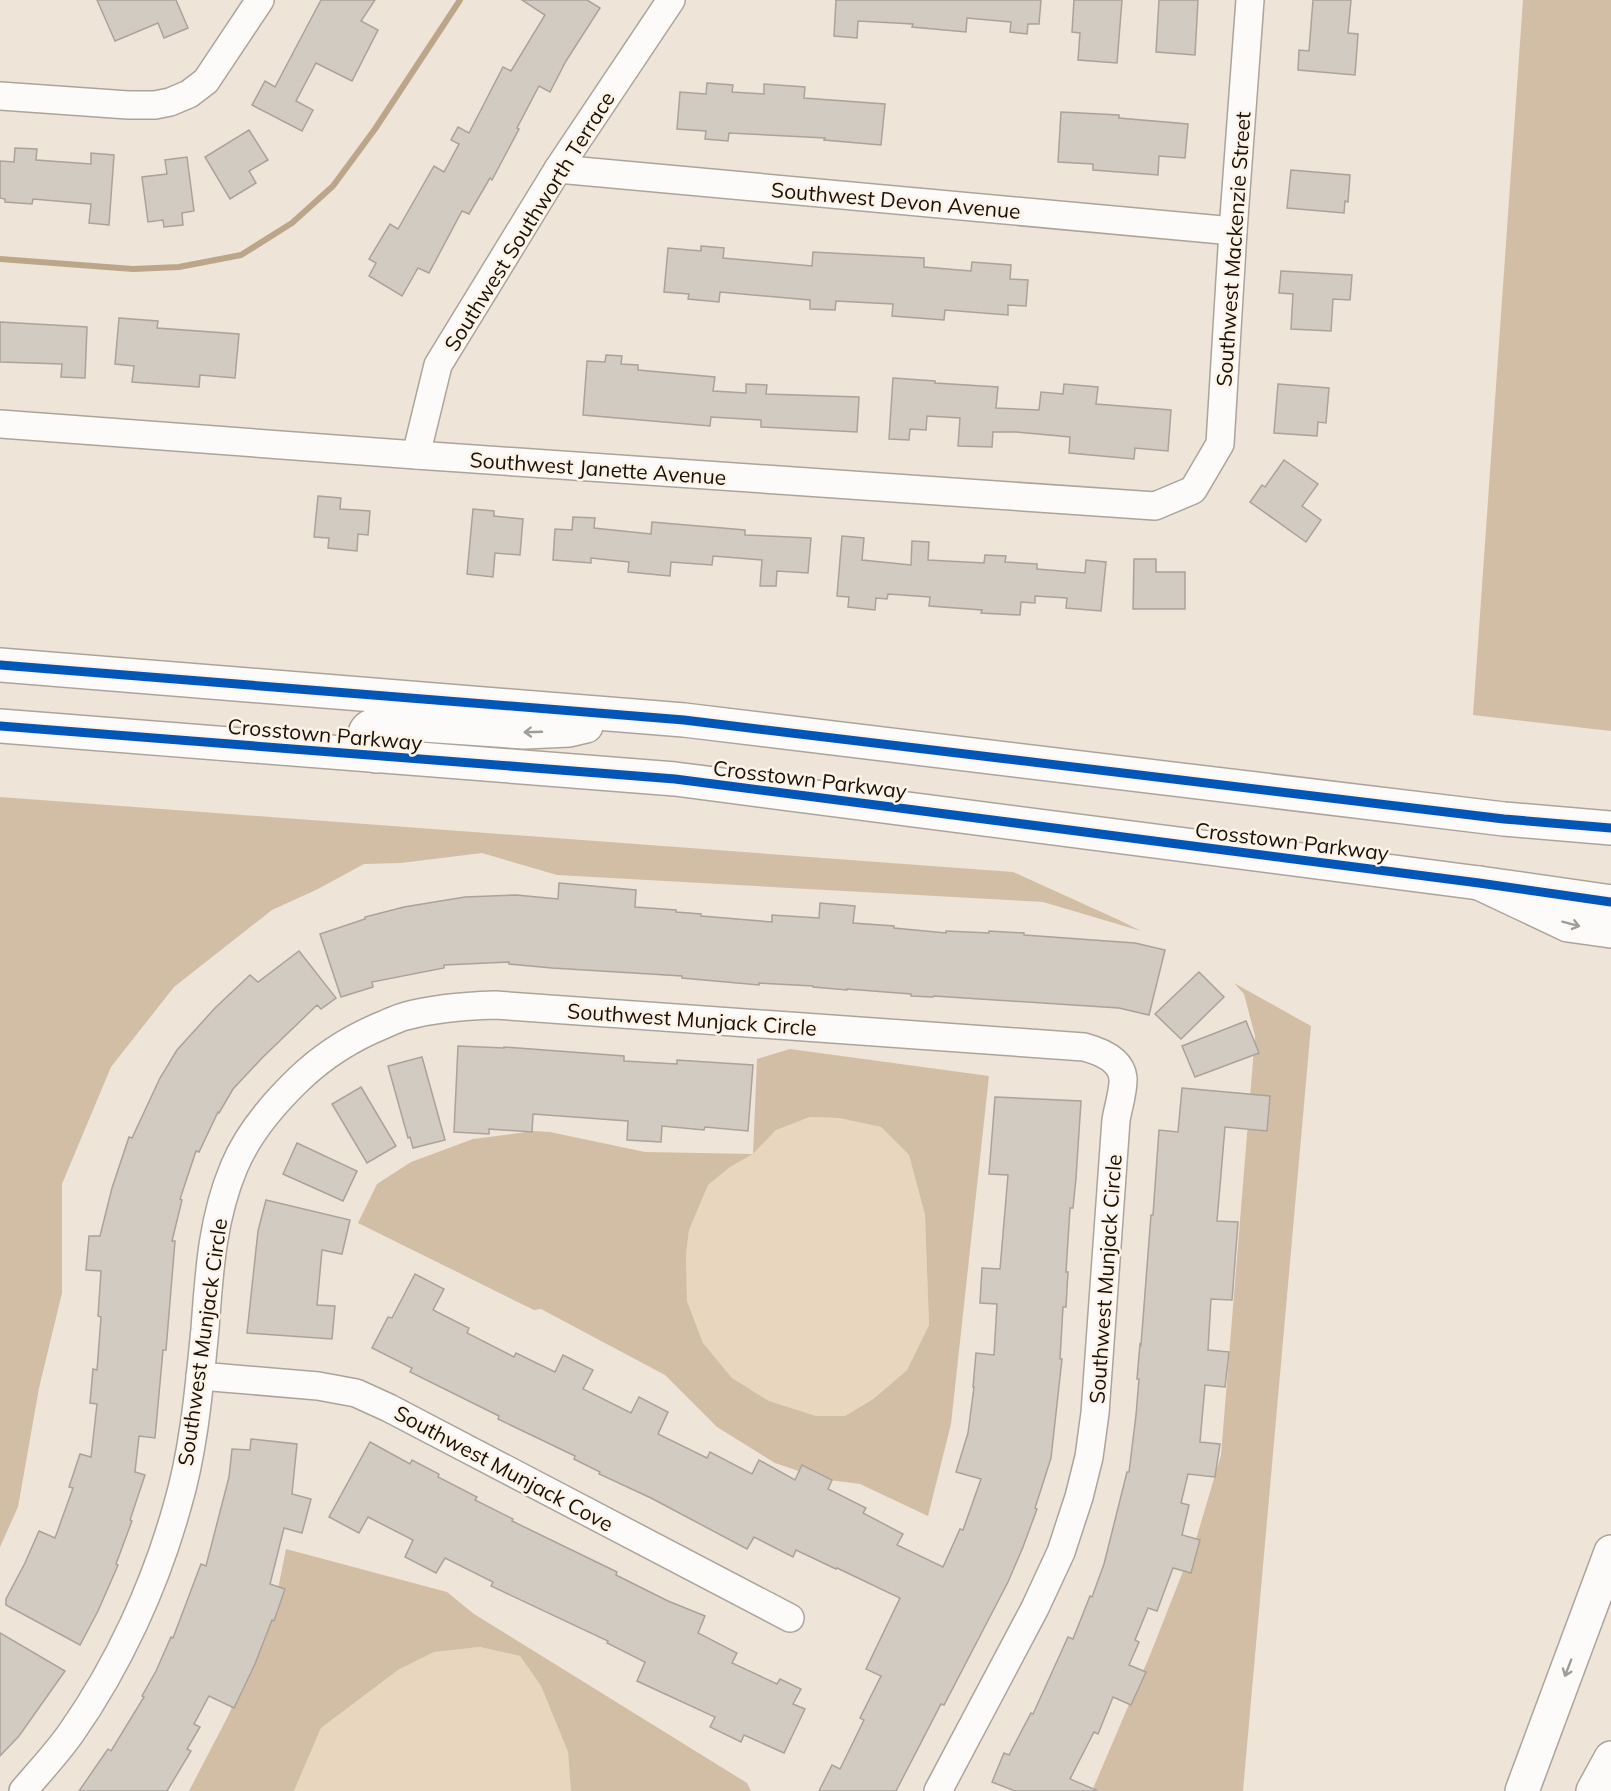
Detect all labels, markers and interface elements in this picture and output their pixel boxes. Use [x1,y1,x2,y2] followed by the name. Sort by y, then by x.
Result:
[438,86,620,356] street label: Southwest Southworth Terrace
[1210,111,1256,387] street label: Southwest Mackenzie Street
[770,176,1022,224] street label: Southwest Devon Avenue
[469,446,727,490] street label: Southwest Janette Avenue
[227,713,423,755] street label: Crosstown Parkway
[523,726,543,737] one-way arrow
[712,754,908,804] street label: Crosstown Parkway
[1194,816,1390,866] street label: Crosstown Parkway
[1561,919,1580,930] one-way arrow
[566,997,818,1041] street label: Southwest Munjack Circle
[1083,1153,1127,1405] street label: Southwest Munjack Circle
[172,1217,232,1467] street label: Southwest Munjack Circle
[390,1399,618,1537] street label: Southwest Munjack Cove
[1562,1658,1573,1677] one-way arrow

